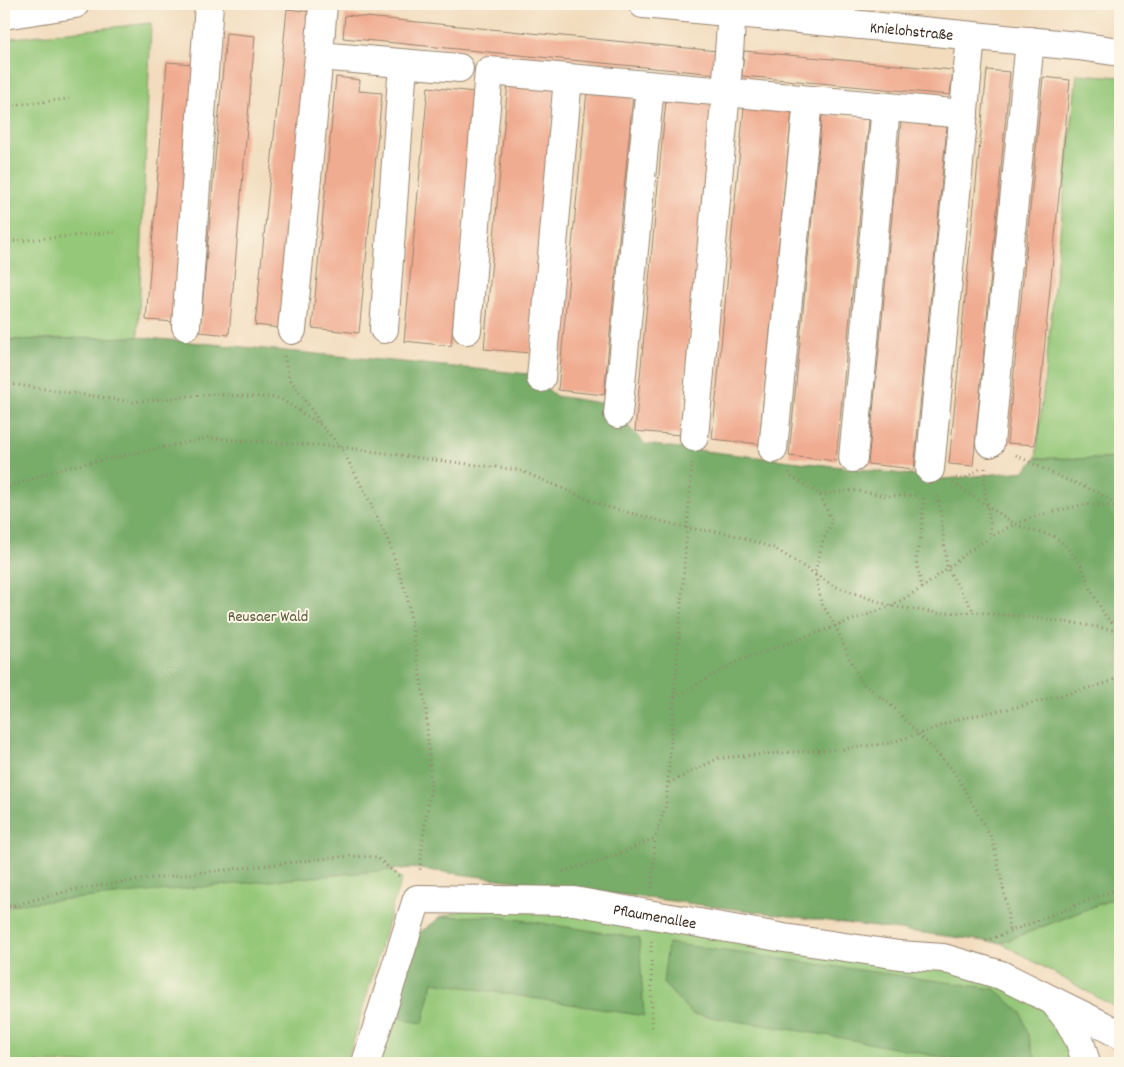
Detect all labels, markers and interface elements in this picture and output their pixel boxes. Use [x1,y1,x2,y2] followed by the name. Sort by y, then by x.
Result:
[869,17,954,48] street label: Knielohstraße
[228,606,308,629] park label: Reusaer Wald
[611,899,698,936] street label: Pflaumenallee

